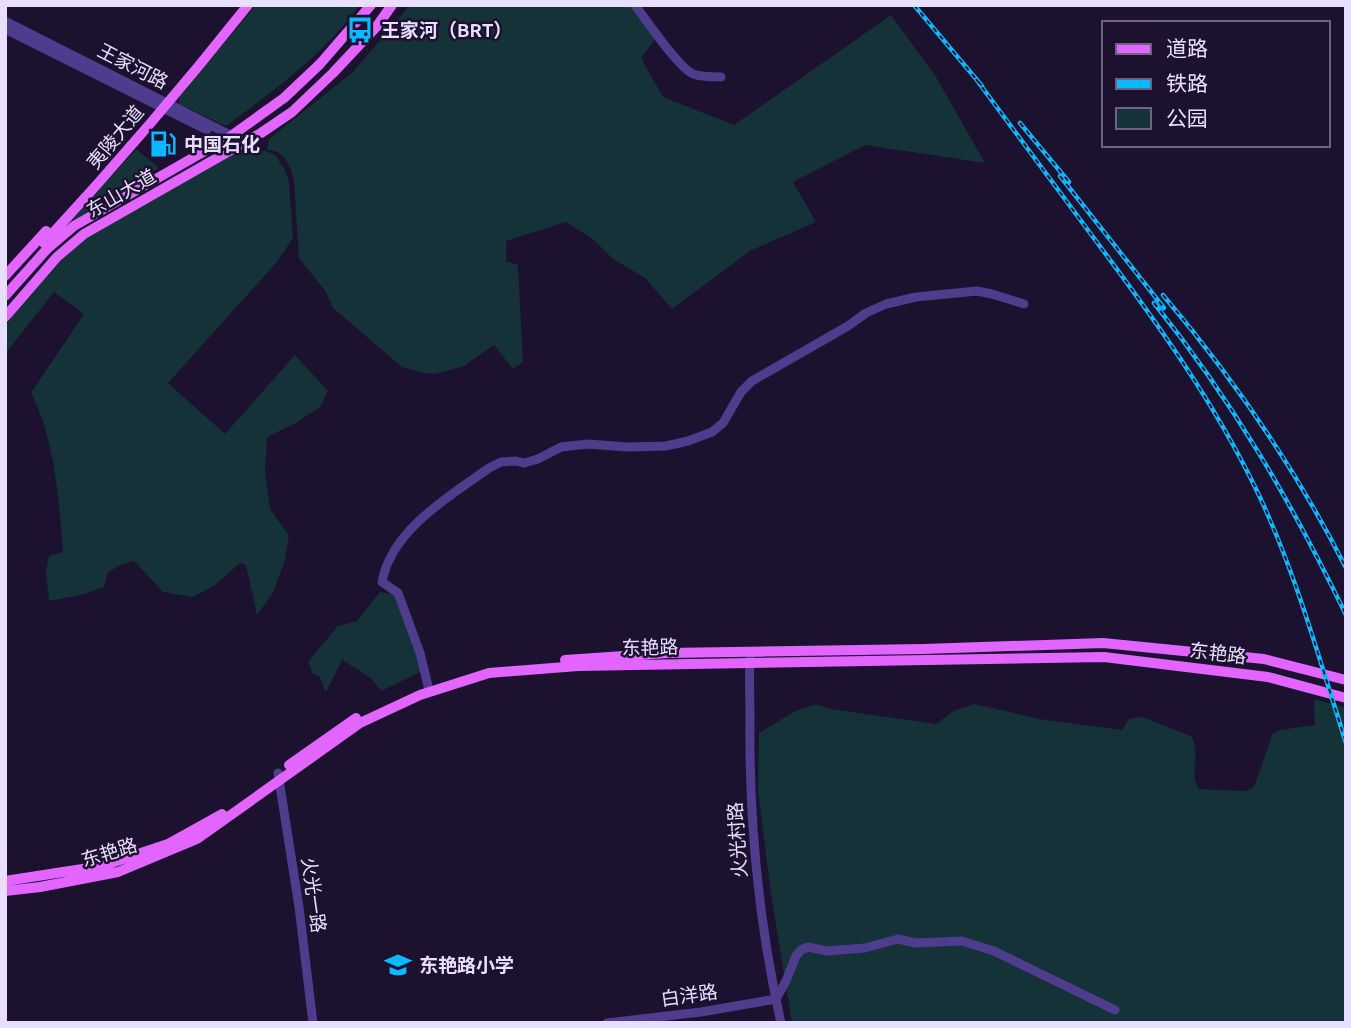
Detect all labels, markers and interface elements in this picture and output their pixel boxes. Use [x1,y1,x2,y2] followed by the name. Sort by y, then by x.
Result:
[345,15,375,45] bus stop icon: 王家河（BRT）
[381,19,512,41] place label: 王家河（BRT）
[1102,21,1330,147] legend
[1166,36,1208,60] text: 道路
[94,39,172,93] street label: 王家河路
[1166,71,1208,95] text: 铁路
[82,101,148,173] street label: 夷陵大道
[1166,106,1208,130] text: 公园
[148,129,178,159] fuel station icon: 中国石化
[184,133,260,155] place label: 中国石化
[83,164,159,222] street label: 东山大道
[621,636,679,658] street label: 东艳路
[1188,639,1248,667] street label: 东艳路
[723,801,751,879] street label: 火光村路
[79,833,139,871] street label: 东艳路
[298,856,330,934] street label: 火光一路
[383,950,413,980] school or university icon: 东艳路小学
[419,954,514,976] place label: 东艳路小学
[659,980,719,1010] street label: 白洋路

